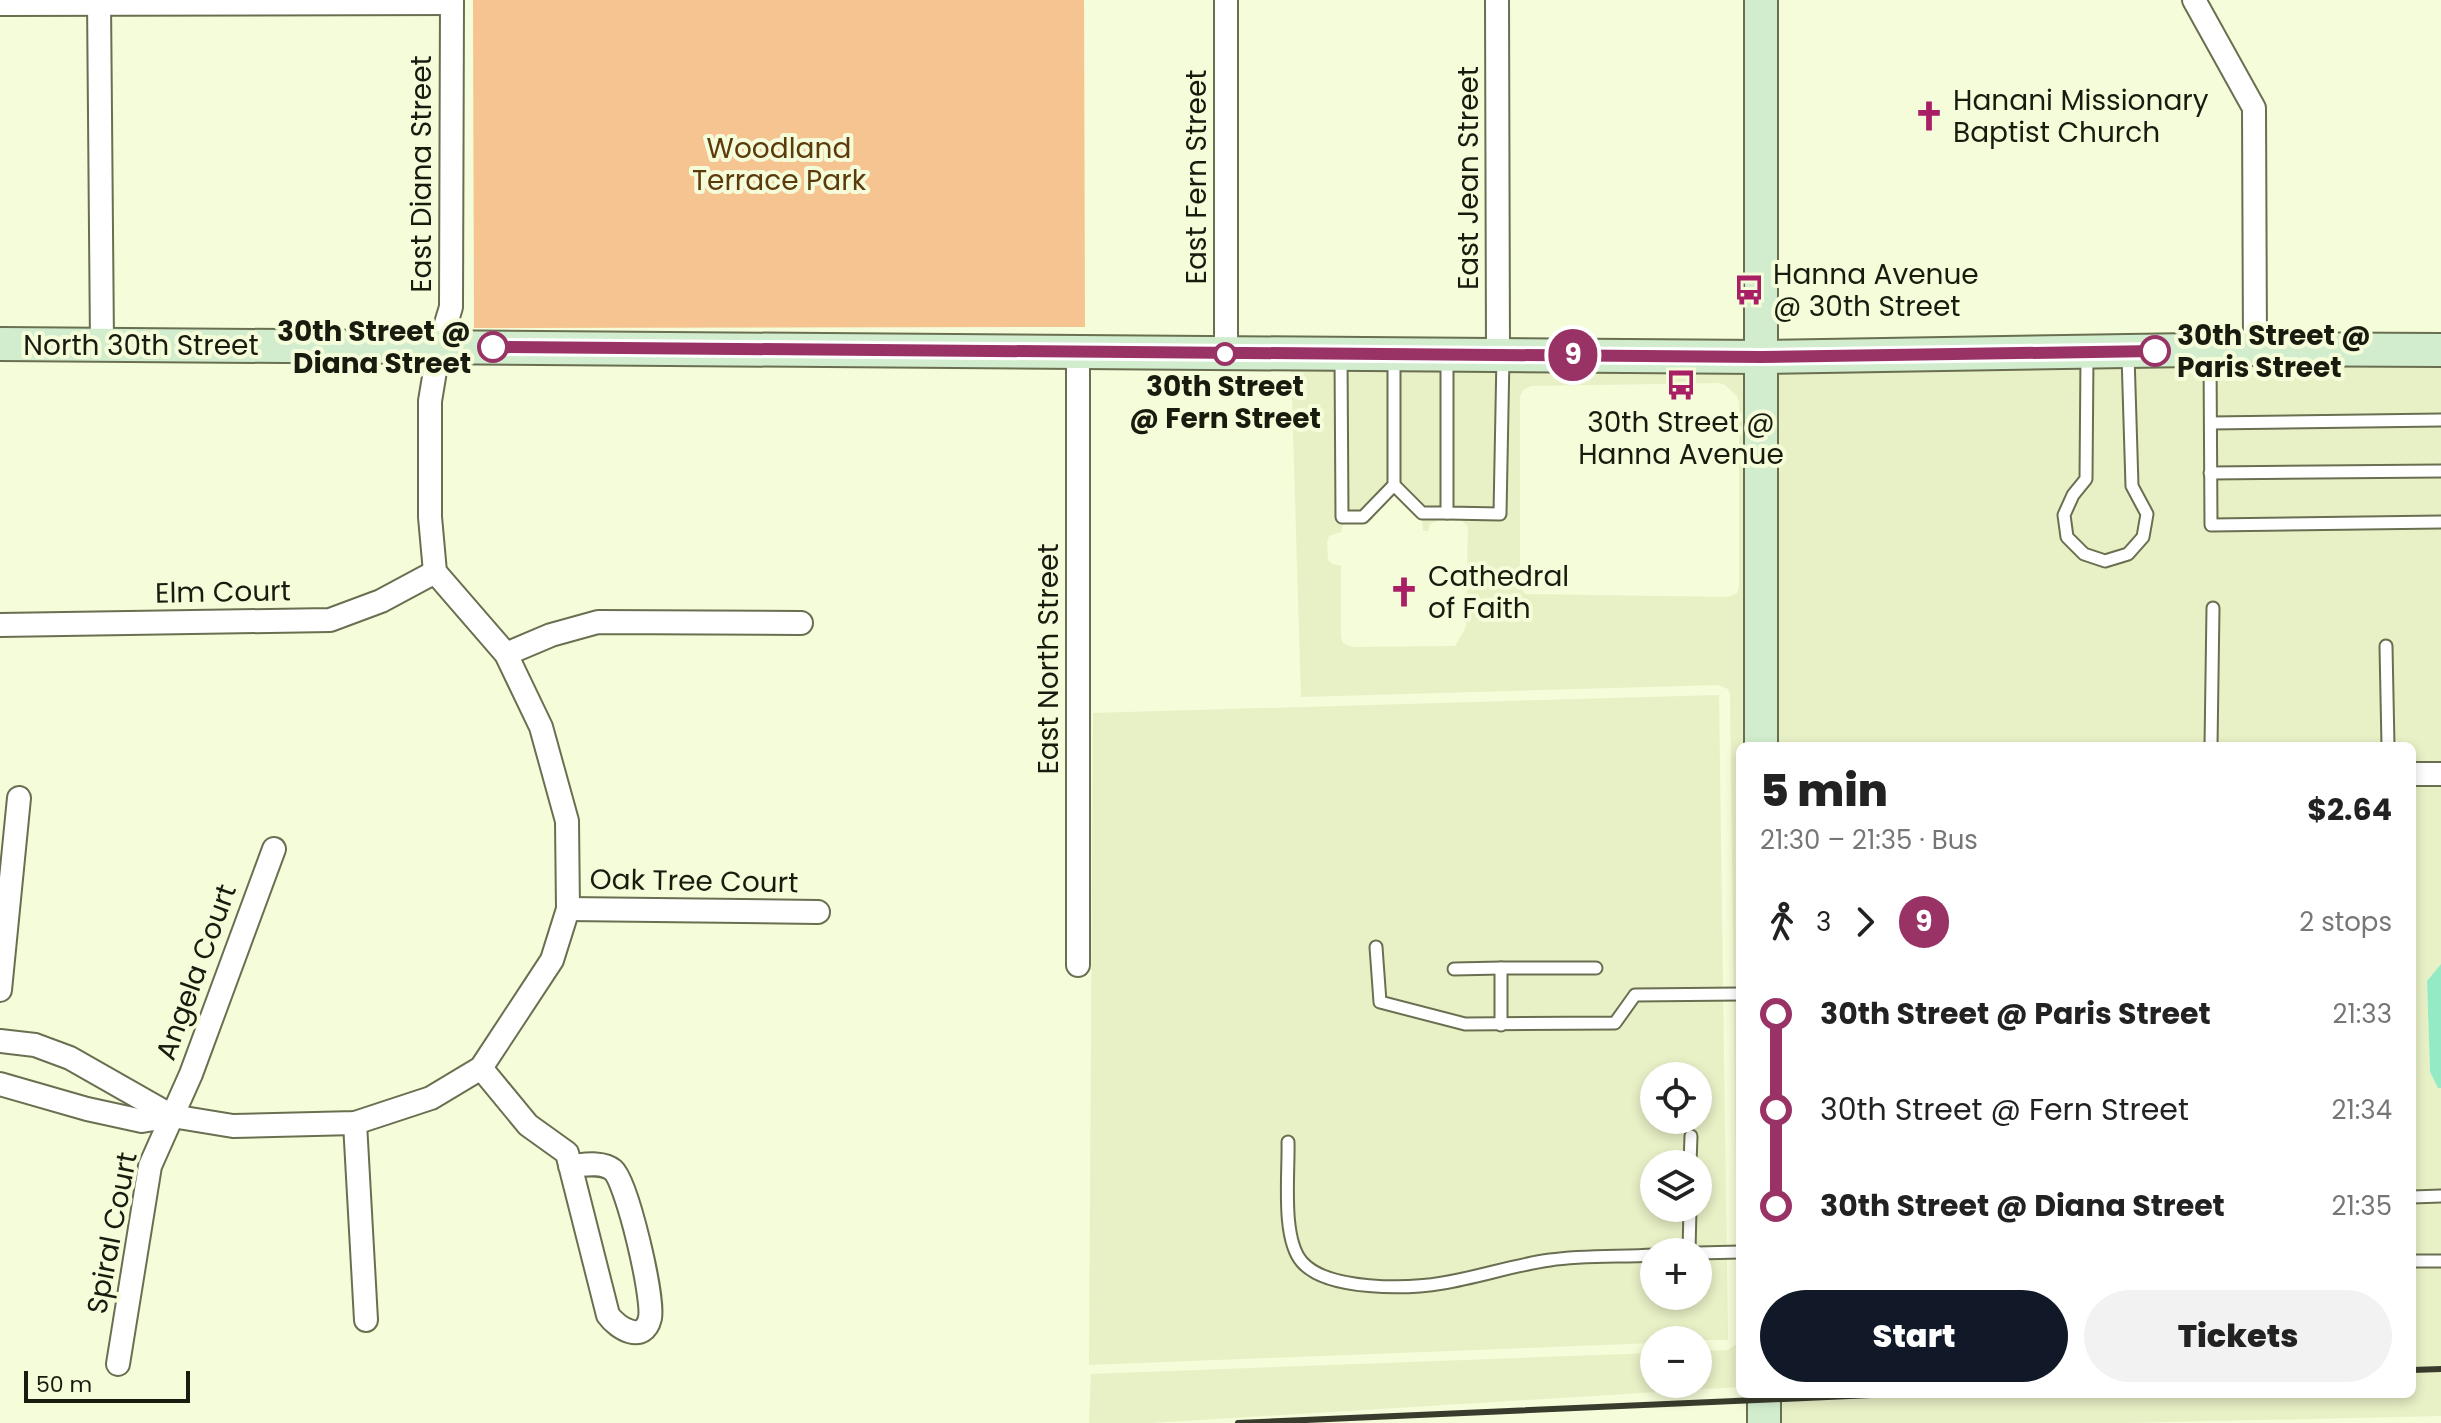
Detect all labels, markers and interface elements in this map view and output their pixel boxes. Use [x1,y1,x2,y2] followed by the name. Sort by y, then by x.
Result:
[402,55,441,293] street label: East Diana Street
[1449,66,1488,290] street label: East Jean Street
[1177,70,1216,284] street label: East Fern Street
[1953,81,2209,152] place label: Hanani Missionary Baptist Church
[1912,99,1946,133] church icon: Hanani Missionary Baptist Church
[692,129,867,200] park label: Woodland Terrace Park
[1773,255,1979,326] place label: Hanna Avenue @ 30th Street
[1732,273,1766,307] bus stop icon: Hanna Avenue @ 30th Street
[277,312,471,383] place label: 30th Street @ Diana Street
[2177,316,2371,387] place label: 30th Street @ Paris Street
[23,326,259,365] street label: North 30th Street
[1547,329,1599,381] line badge: 9
[478,332,508,362] marker: 30th Street @ Diana Street
[1564,335,1582,374] text: 9
[2140,336,2170,366] marker: 30th Street @ Paris Street
[1214,343,1236,365] marker: 30th Street @ Fern Street
[1129,367,1321,438] place label: 30th Street @ Fern Street
[1664,368,1698,402] bus stop icon: 30th Street @ Hanna Avenue
[1578,403,1784,474] place label: 30th Street @ Hanna Avenue
[1029,543,1068,775] street label: East North Street
[1428,557,1569,628] place label: Cathedral of Faith
[155,571,291,613] street label: Elm Court
[1387,575,1421,609] church icon: Cathedral of Faith
[1760,760,1888,821] text: 5 min
[2307,788,2392,831] text: $2.64
[1760,822,1978,858] text: 21:30 – 21:35 · Bus
[589,860,799,902] street label: Oak Tree Court
[146,879,246,1065] street label: Angela Court
[1760,900,1804,944] icon: walk
[1843,900,1887,944] icon: forward
[1915,902,1933,941] text: 9
[1816,904,1831,940] text: 3
[2299,904,2392,940] text: 2 stops
[1820,992,2211,1035] text: 30th Street @ Paris Street
[2333,996,2392,1032] text: 21:33
[1640,1062,1712,1398] map controls
[1640,1062,1712,1134] button: locate
[1820,1088,2189,1131] text: 30th Street @ Fern Street
[2332,1092,2392,1128] text: 21:34
[77,1149,147,1317] street label: Spiral Court
[1640,1150,1712,1222] button: layers
[1820,1184,2225,1227] text: 30th Street @ Diana Street
[2332,1188,2392,1224] text: 21:35
[1640,1238,1712,1310] button: +
[1760,1290,2068,1382] button: Start
[2084,1290,2392,1382] button: Tickets
[1640,1326,1712,1398] button: −
[24,1367,190,1403] scale bar
[36,1369,92,1400] text: 50 m

